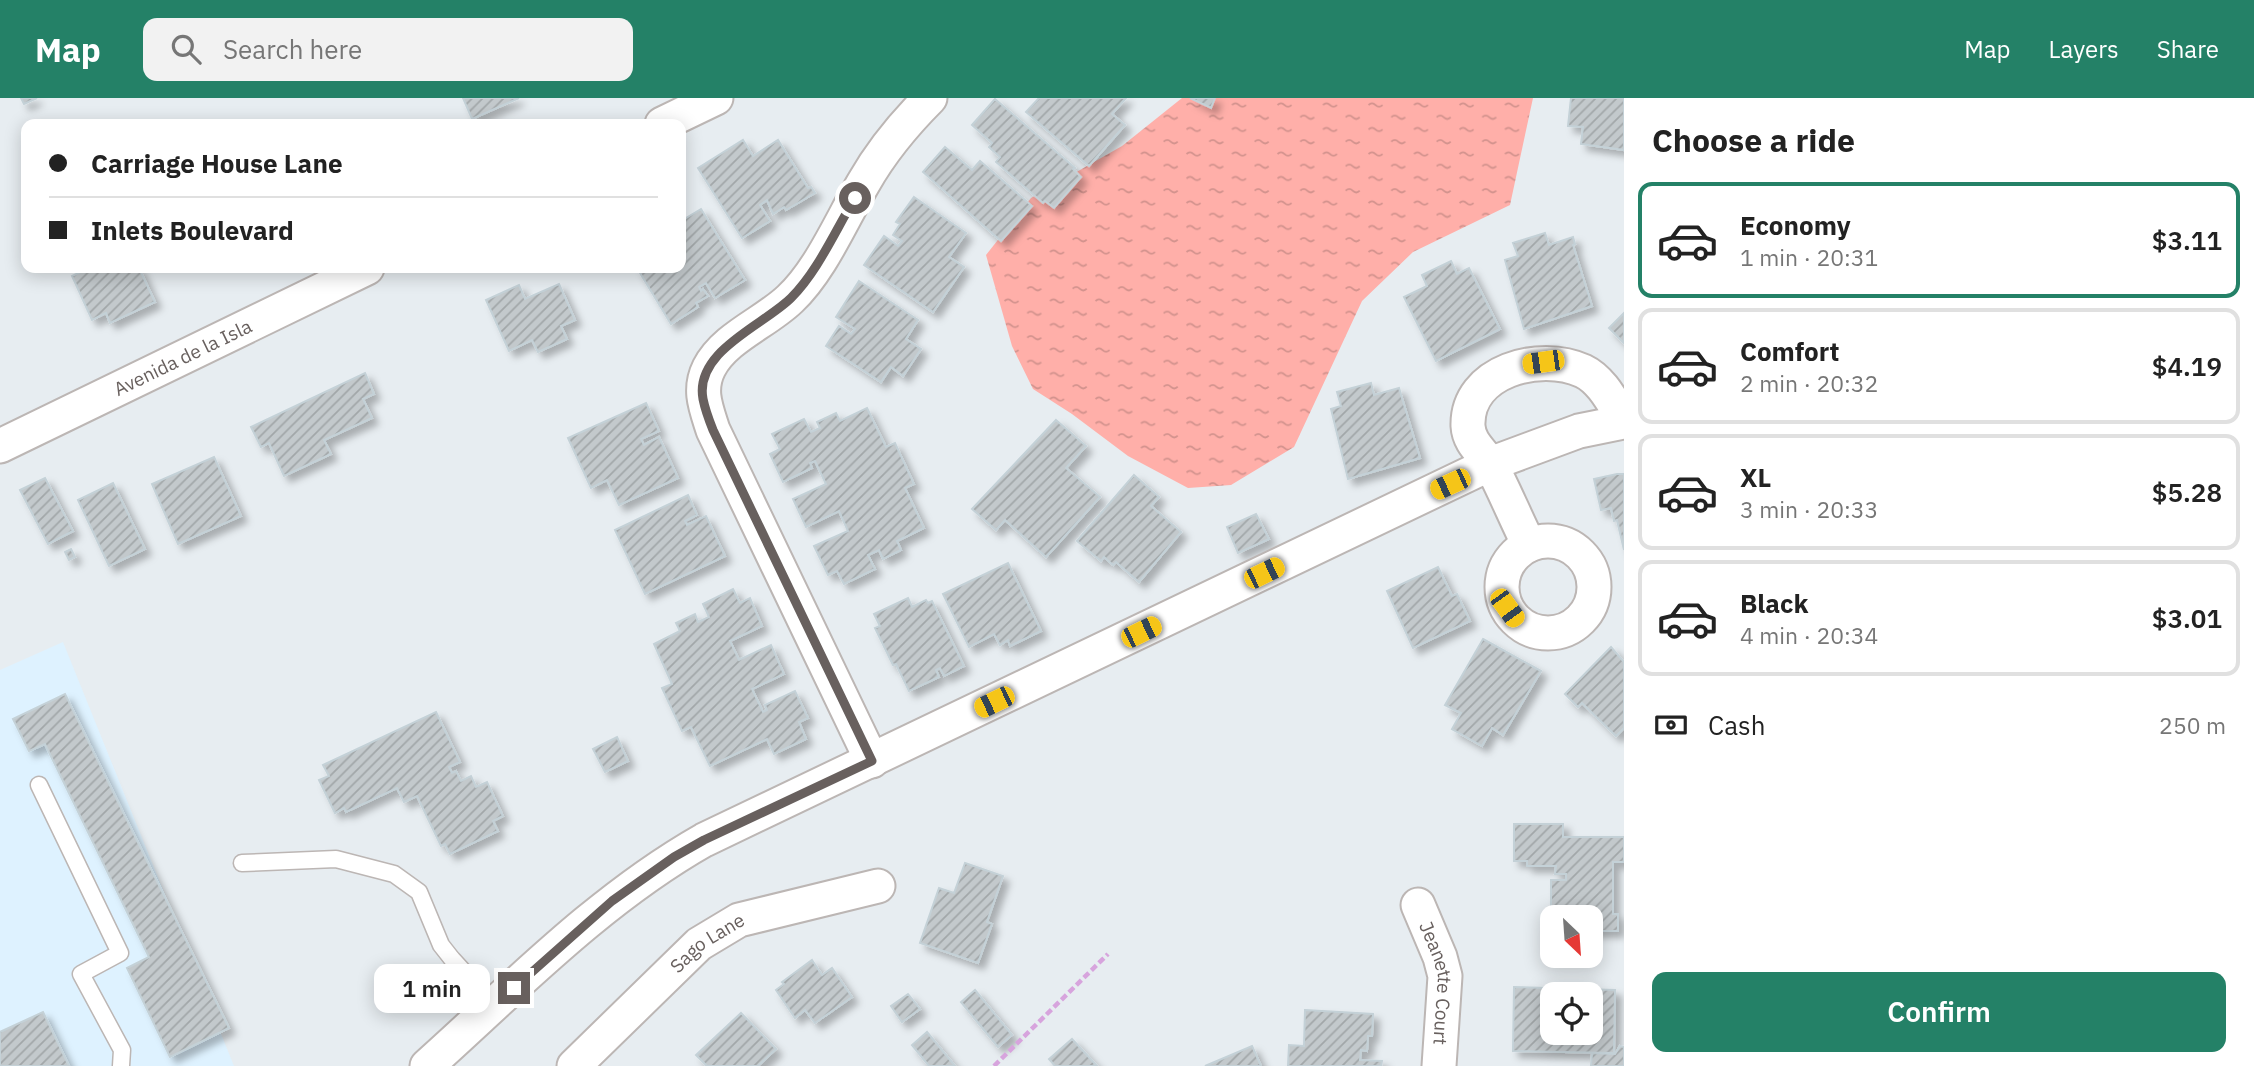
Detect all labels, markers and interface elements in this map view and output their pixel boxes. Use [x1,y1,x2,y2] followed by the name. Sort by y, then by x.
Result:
[143,18,633,81] search box
[35,28,101,71] text: Map
[167,30,205,68] icon: search
[223,32,362,66] text: Search here
[1964,33,2011,65] text: Map
[2049,33,2119,65] text: Layers
[2157,33,2219,65] text: Share
[1652,119,1855,161] text: Choose a ride
[91,146,343,180] text: Carriage House Lane
[839,182,871,214] route start
[1740,208,1851,242] text: Economy
[1656,209,1719,272] icon: car
[91,213,294,247] text: Inlets Boulevard
[2152,223,2222,257] text: $3.11
[1740,242,1878,272] text: 1 min · 20:31
[110,314,256,401] street label: Avenida de la Isla
[1740,334,1839,368] text: Comfort
[1656,335,1719,398] icon: car
[1521,349,1566,375] car
[2152,349,2222,383] text: $4.19
[1740,368,1878,398] text: 2 min · 20:32
[1740,460,1771,494] text: XL
[1656,461,1719,524] icon: car
[1427,466,1474,502] car
[2152,475,2222,509] text: $5.28
[1740,494,1878,524] text: 3 min · 20:33
[1241,554,1288,592] car
[1487,585,1528,631] car
[1740,586,1808,620] text: Black
[1656,587,1719,650] icon: car
[2152,601,2222,635] text: $3.01
[1118,613,1165,651] car
[1740,620,1878,650] text: 4 min · 20:34
[971,683,1018,721] car
[1652,706,1690,744] icon: cash
[1708,708,1765,742] text: Cash
[2159,710,2226,740] text: 250 m
[1540,905,1603,968] north arrow
[1540,905,1603,1045] map controls
[665,908,749,978] street label: Sago Lane
[1414,918,1457,1046] street label: Jeanette Court
[374,964,490,1012] callout: 1 min
[498,972,530,1004] route end
[1652,972,2226,1052] button: Confirm
[402,973,462,1003] text: 1 min
[1540,982,1603,1045] button: locate

